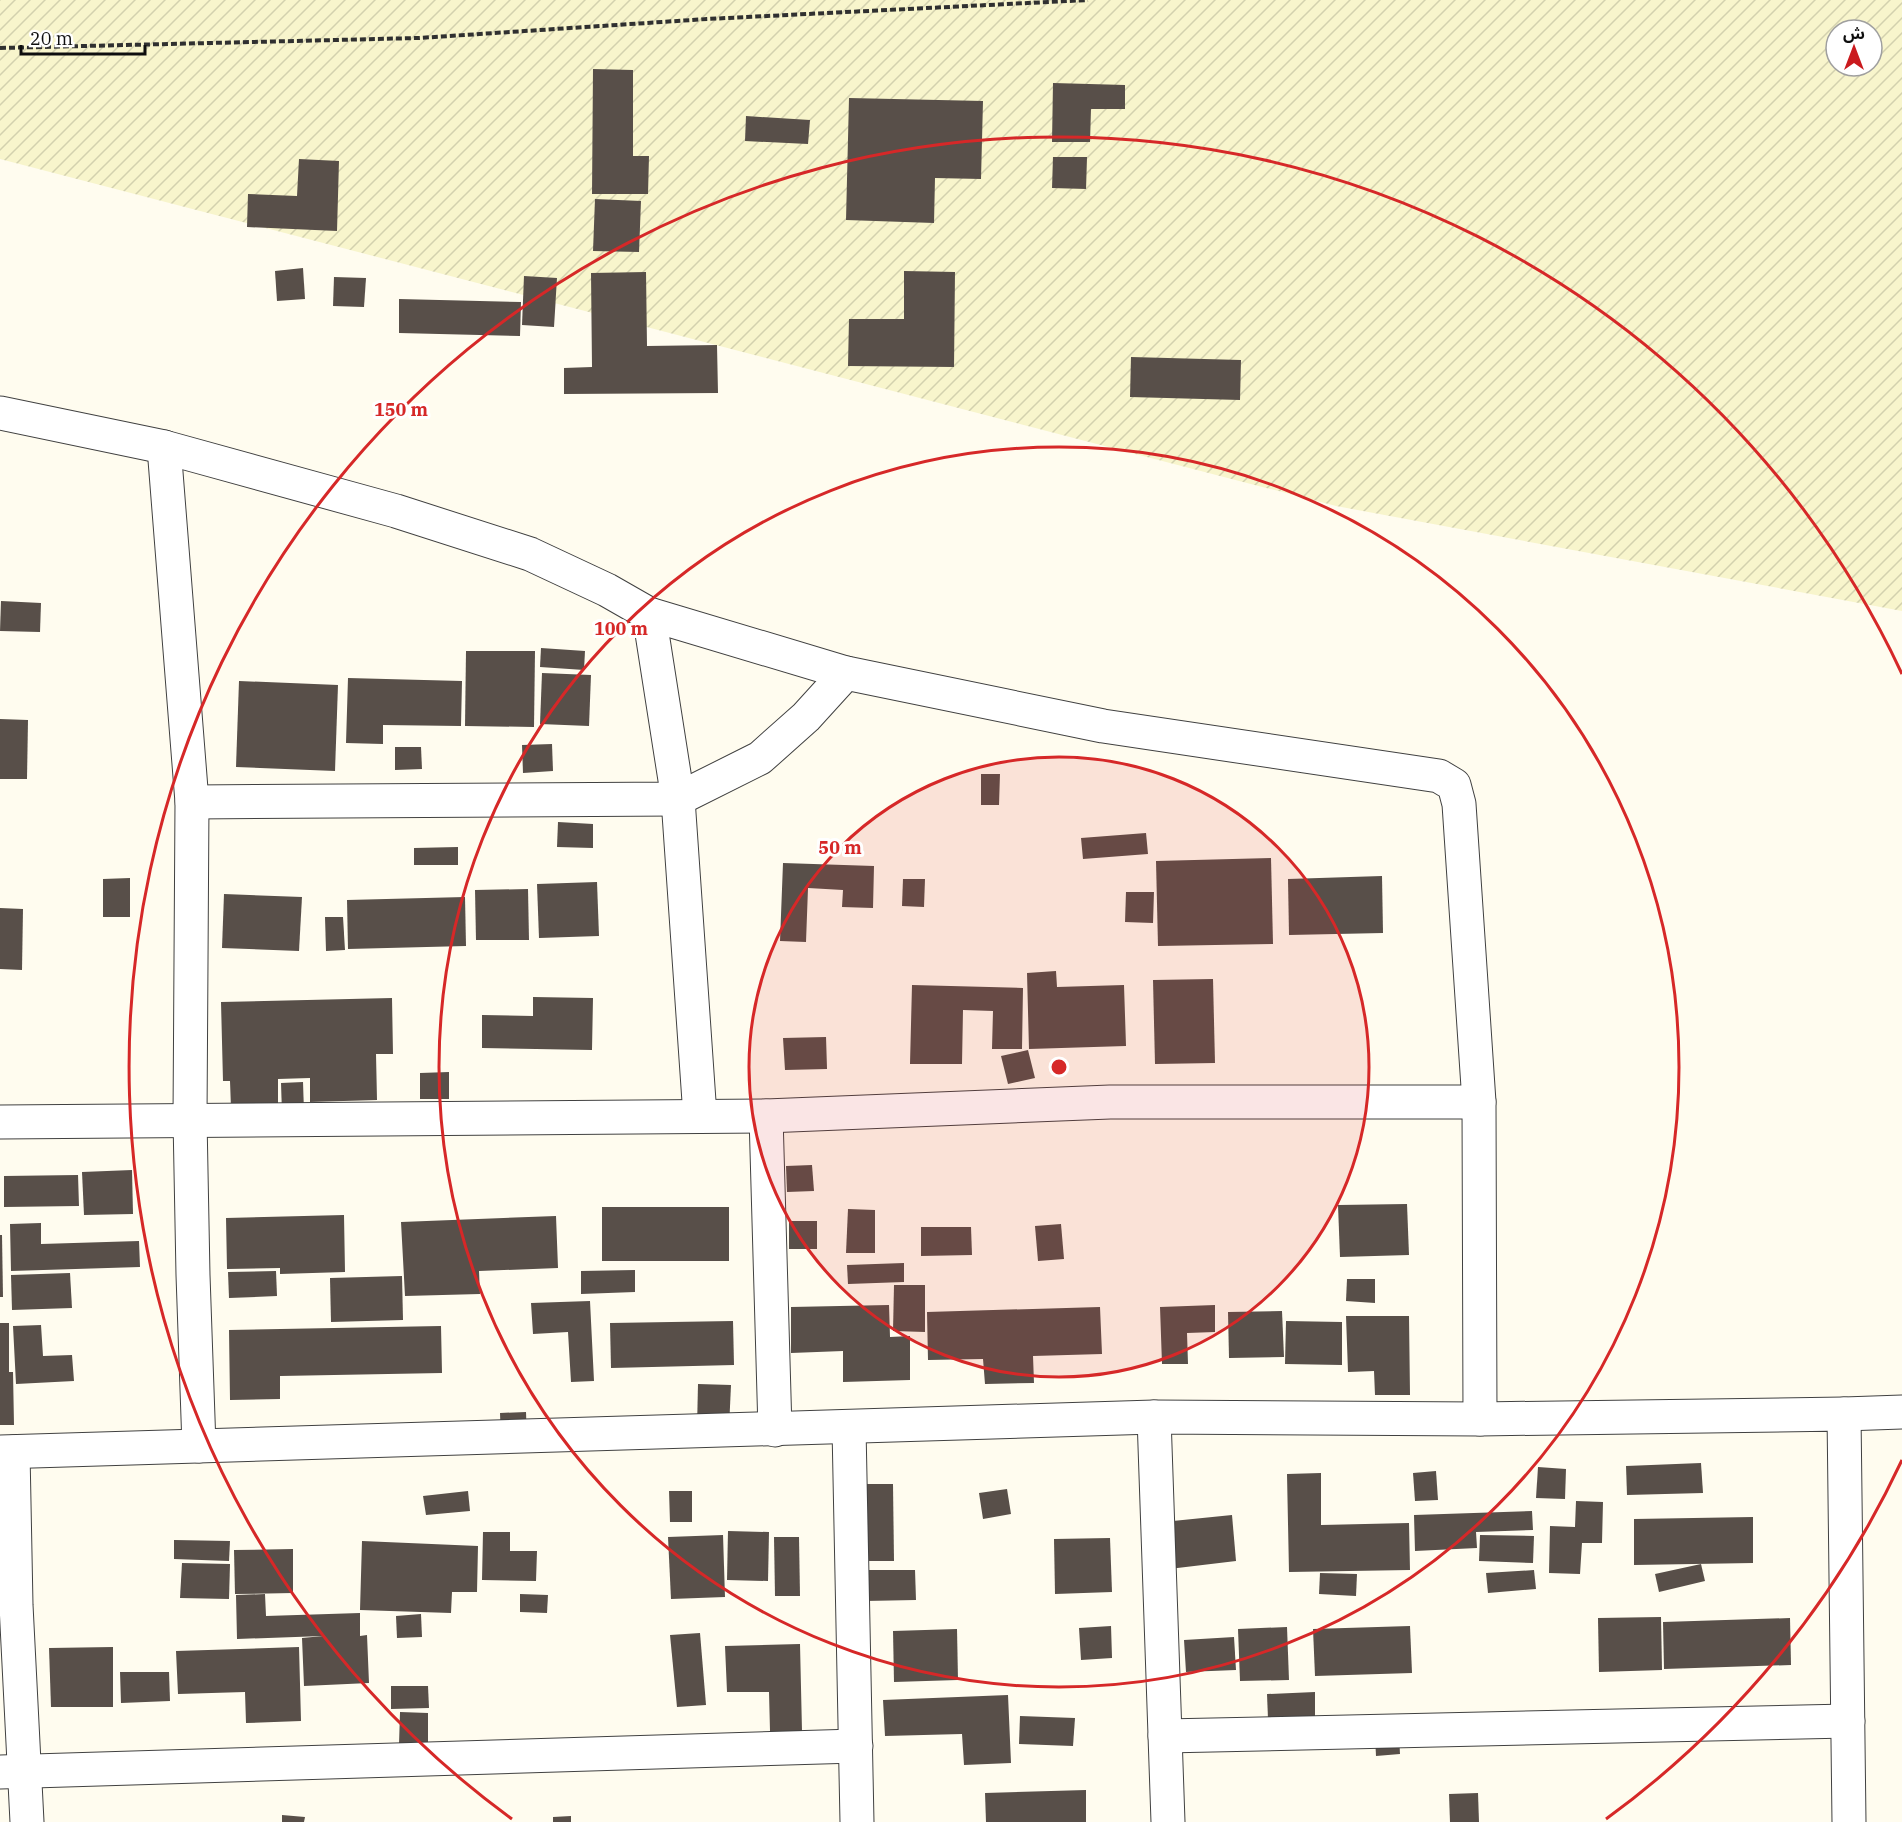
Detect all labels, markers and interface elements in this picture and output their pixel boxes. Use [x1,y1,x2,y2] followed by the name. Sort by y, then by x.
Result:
[21,18,146,56] scale bar
[1824,18,1884,78] north arrow
[1843,23,1865,43] text: ش
[30,27,73,50] text: 20 m
[374,398,429,421] text: 150 m
[594,617,649,640] text: 100 m
[818,836,862,859] text: 50 m
[1049,1057,1069,1077] centre of rings

